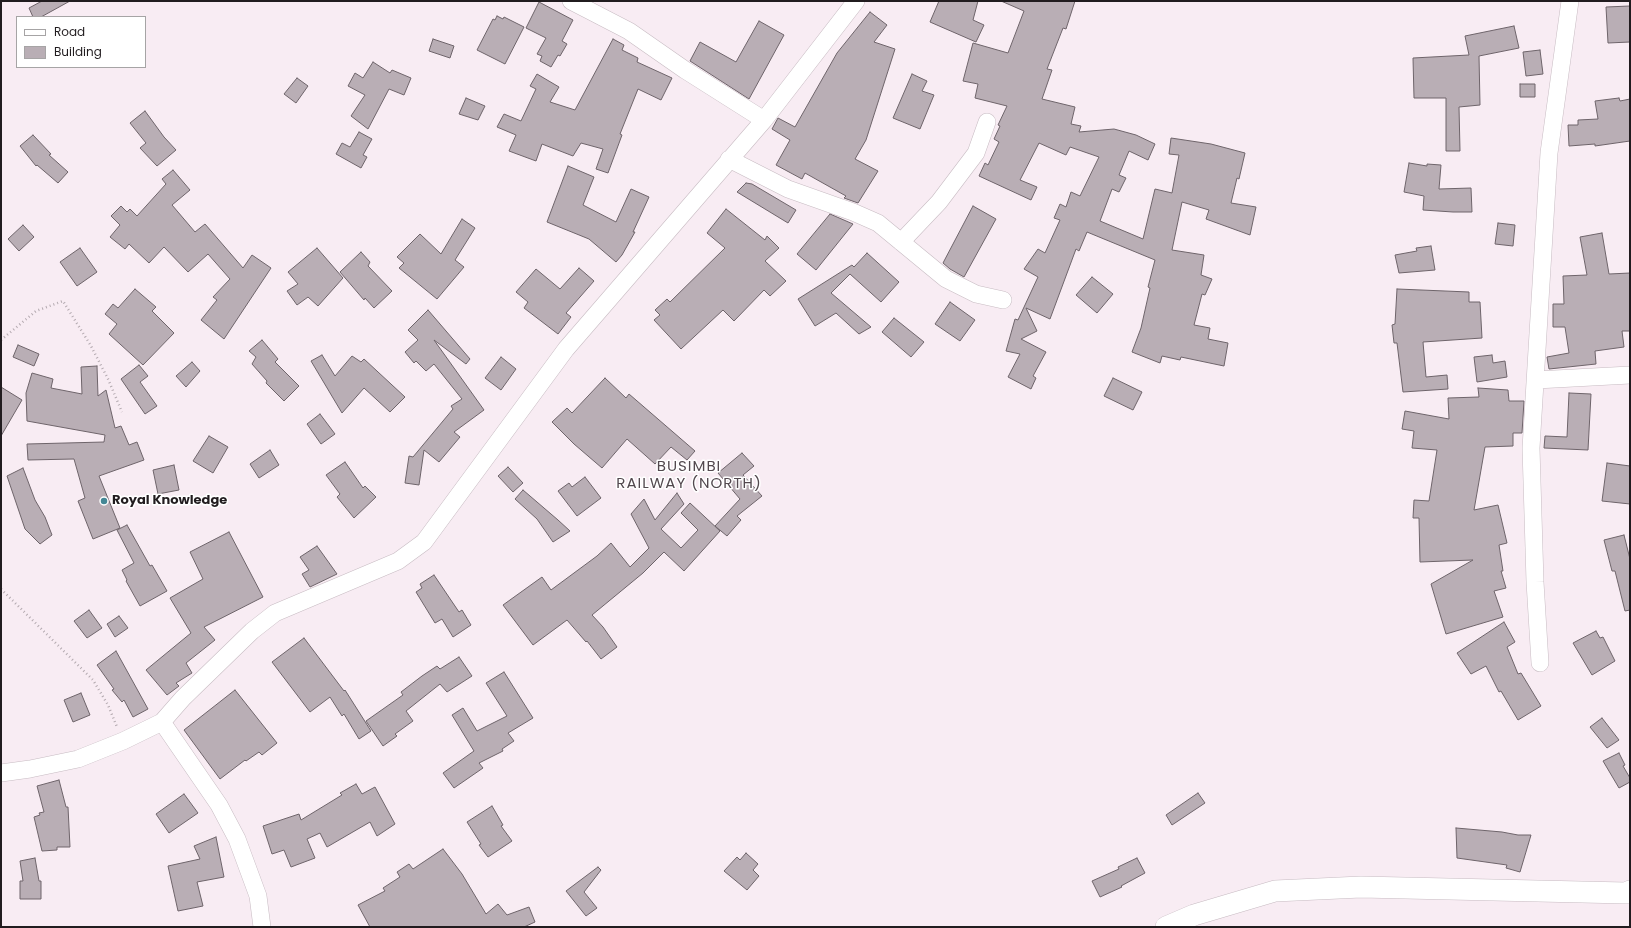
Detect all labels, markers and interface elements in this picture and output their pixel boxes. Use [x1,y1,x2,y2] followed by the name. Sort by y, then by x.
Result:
[16,16,146,68] legend
[54,23,85,40] text: Road
[54,43,102,60] text: Building
[616,458,762,493] district label: BUSIMBI RAILWAY (NORTH)
[112,493,227,509] place label: Royal Knowledge
[99,496,109,506] marker: Royal Knowledge

